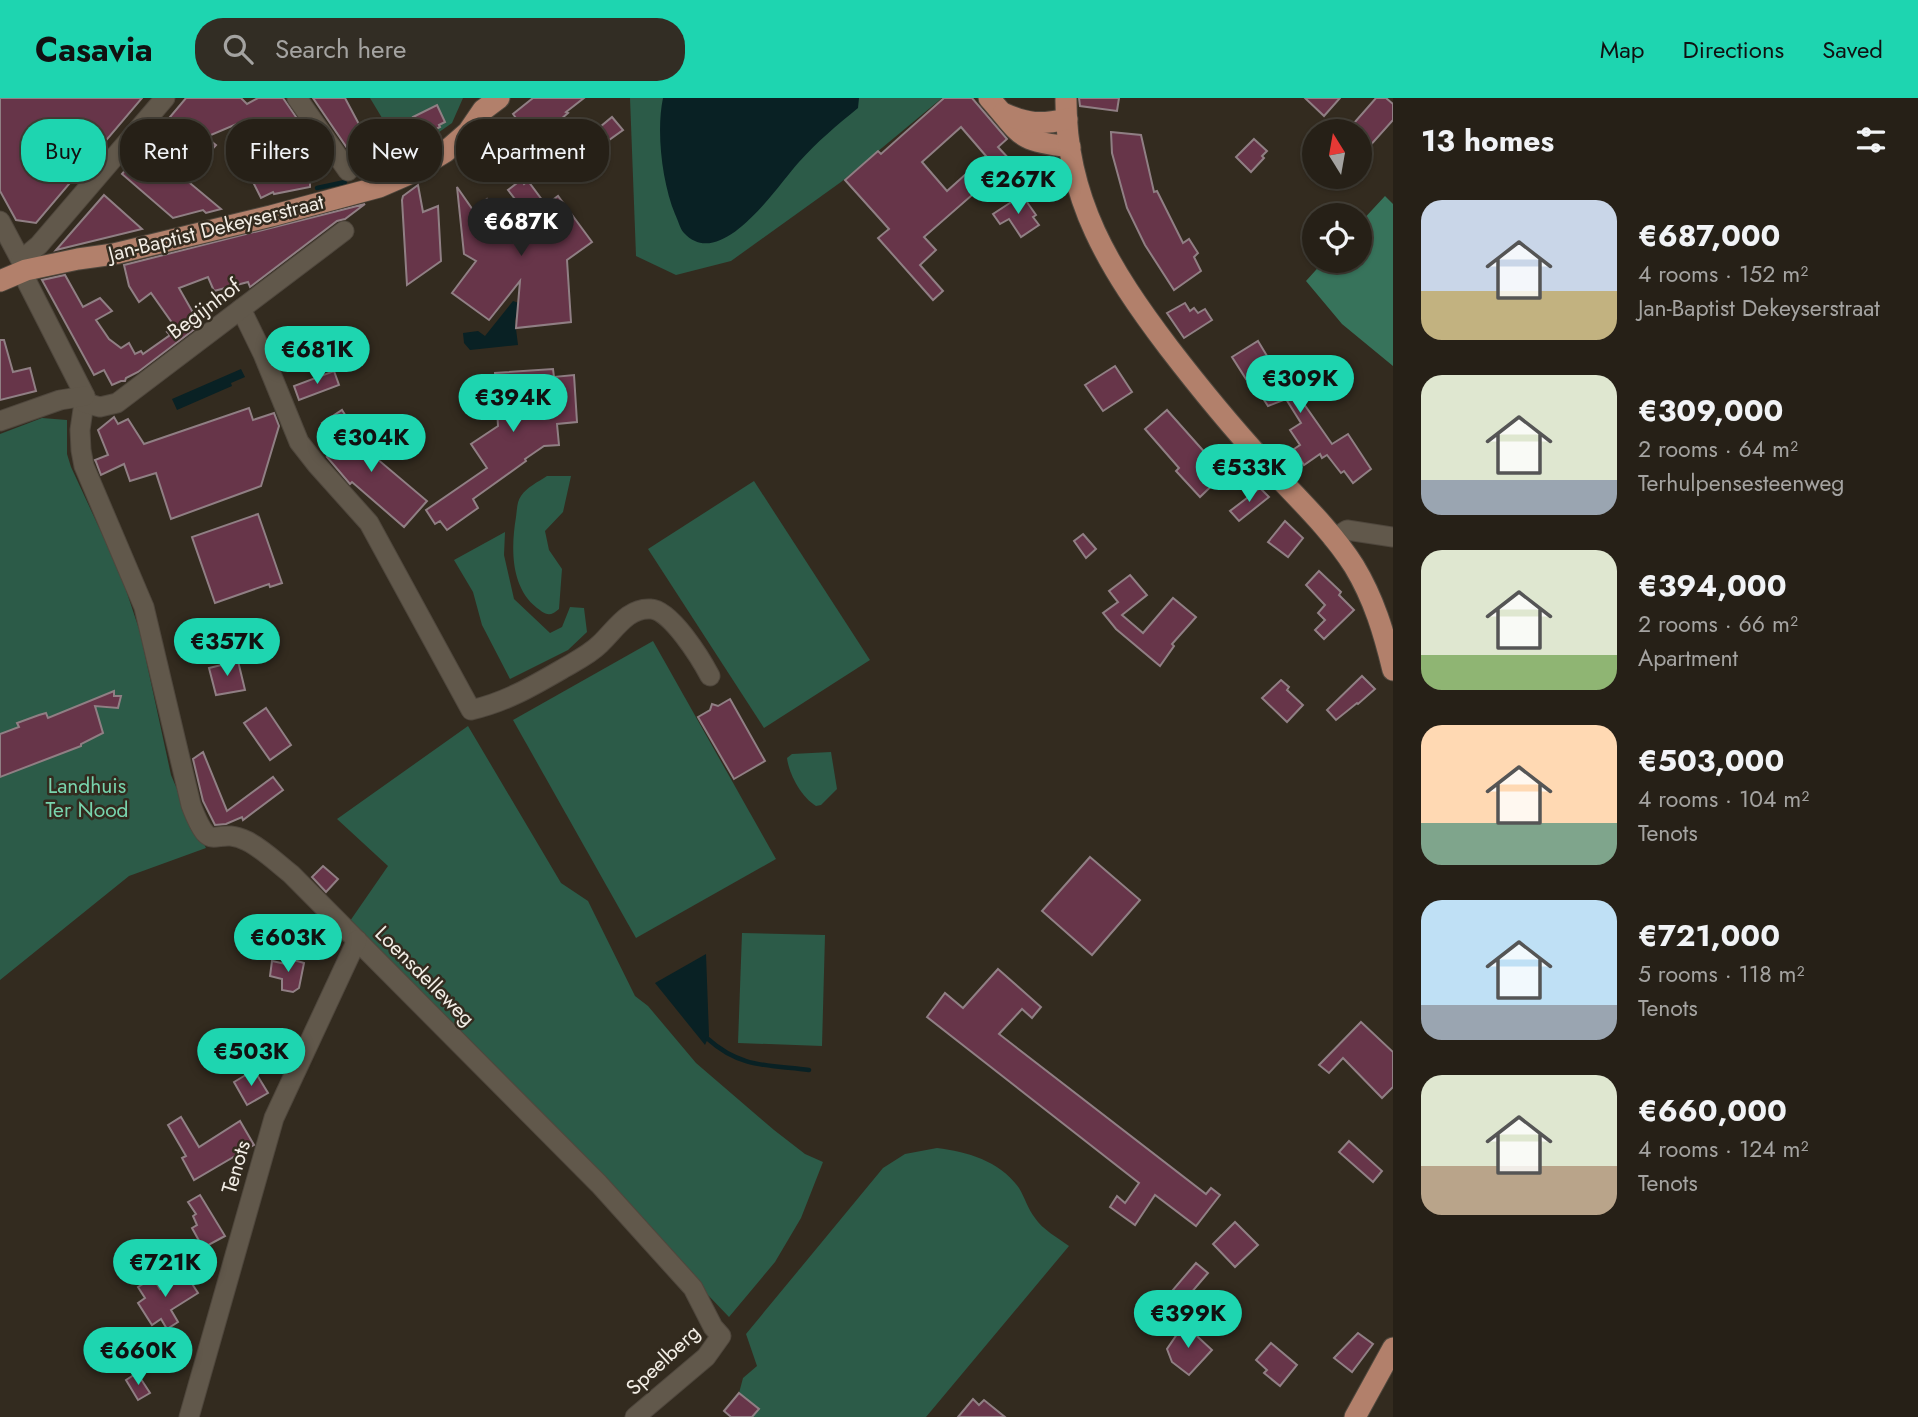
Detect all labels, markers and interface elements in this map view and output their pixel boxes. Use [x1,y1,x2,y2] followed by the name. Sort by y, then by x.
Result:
[195,18,685,81] search box
[35,26,153,73] text: Casavia
[219,30,257,68] icon: search
[275,30,406,68] text: Search here
[1600,32,1645,67] text: Map
[1683,32,1784,67] text: Directions
[1822,32,1883,67] text: Saved
[21,119,106,182] chip: Buy
[120,119,212,182] chip: Rent
[226,119,334,182] chip: Filters
[348,119,442,182] chip: New
[456,119,609,182] chip: Apartment
[1302,119,1372,189] north arrow
[1302,119,1372,273] map controls
[1421,119,1554,162] text: 13 homes
[1852,121,1890,159] icon: filters
[969,156,1067,216] pin: €267K
[980,162,1056,196] text: €267K
[102,187,327,270] street label: Jan-Baptist Dekeyserstraat
[472,198,570,258] pin: €687K
[1302,203,1372,273] button: locate
[484,204,558,238] text: €687K
[1638,214,1780,257] text: €687,000
[1477,228,1561,312] icon: home
[1638,257,1808,291] text: 4 rooms · 152 m²
[161,271,248,346] street label: Begijnhof
[1638,291,1880,325] text: Jan-Baptist Dekeyserstraat
[268,327,366,386] pin: €681K
[281,332,353,366] text: €681K
[1251,356,1349,415] pin: €309K
[1262,361,1338,395] text: €309K
[464,374,562,434] pin: €394K
[475,380,551,414] text: €394K
[1638,389,1783,432] text: €309,000
[1477,403,1561,487] icon: home
[322,414,420,474] pin: €304K
[333,420,409,454] text: €304K
[1638,432,1798,466] text: 2 rooms · 64 m²
[1200,444,1298,504] pin: €533K
[1212,450,1286,484] text: €533K
[1638,466,1844,500] text: Terhulpensesteenweg
[1638,564,1787,607] text: €394,000
[1477,578,1561,662] icon: home
[1638,607,1798,641] text: 2 rooms · 66 m²
[178,618,276,678] pin: €357K
[190,624,264,658] text: €357K
[1638,641,1738,675] text: Apartment
[1638,739,1784,782] text: €503,000
[1477,753,1561,837] icon: home
[45,771,129,825] park label: Landhuis Ter Nood
[1638,782,1809,816] text: 4 rooms · 104 m²
[1638,816,1698,850] text: Tenots
[239,914,337,974] pin: €603K
[1638,914,1780,957] text: €721,000
[368,919,482,1033] street label: Loensdelleweg
[250,920,326,954] text: €603K
[1477,928,1561,1012] icon: home
[1638,957,1805,991] text: 5 rooms · 118 m²
[1638,991,1698,1025] text: Tenots
[202,1028,300,1088] pin: €503K
[213,1034,289,1068] text: €503K
[1638,1089,1787,1132] text: €660,000
[1477,1103,1561,1187] icon: home
[1638,1132,1809,1166] text: 4 rooms · 124 m²
[214,1137,258,1197] street label: Tenots
[1638,1166,1698,1200] text: Tenots
[116,1240,214,1299] pin: €721K
[129,1245,201,1279] text: €721K
[1139,1290,1237,1350] pin: €399K
[1150,1296,1226,1330] text: €399K
[619,1318,707,1402] street label: Speelberg
[89,1328,187,1387] pin: €660K
[99,1333,177,1367] text: €660K

